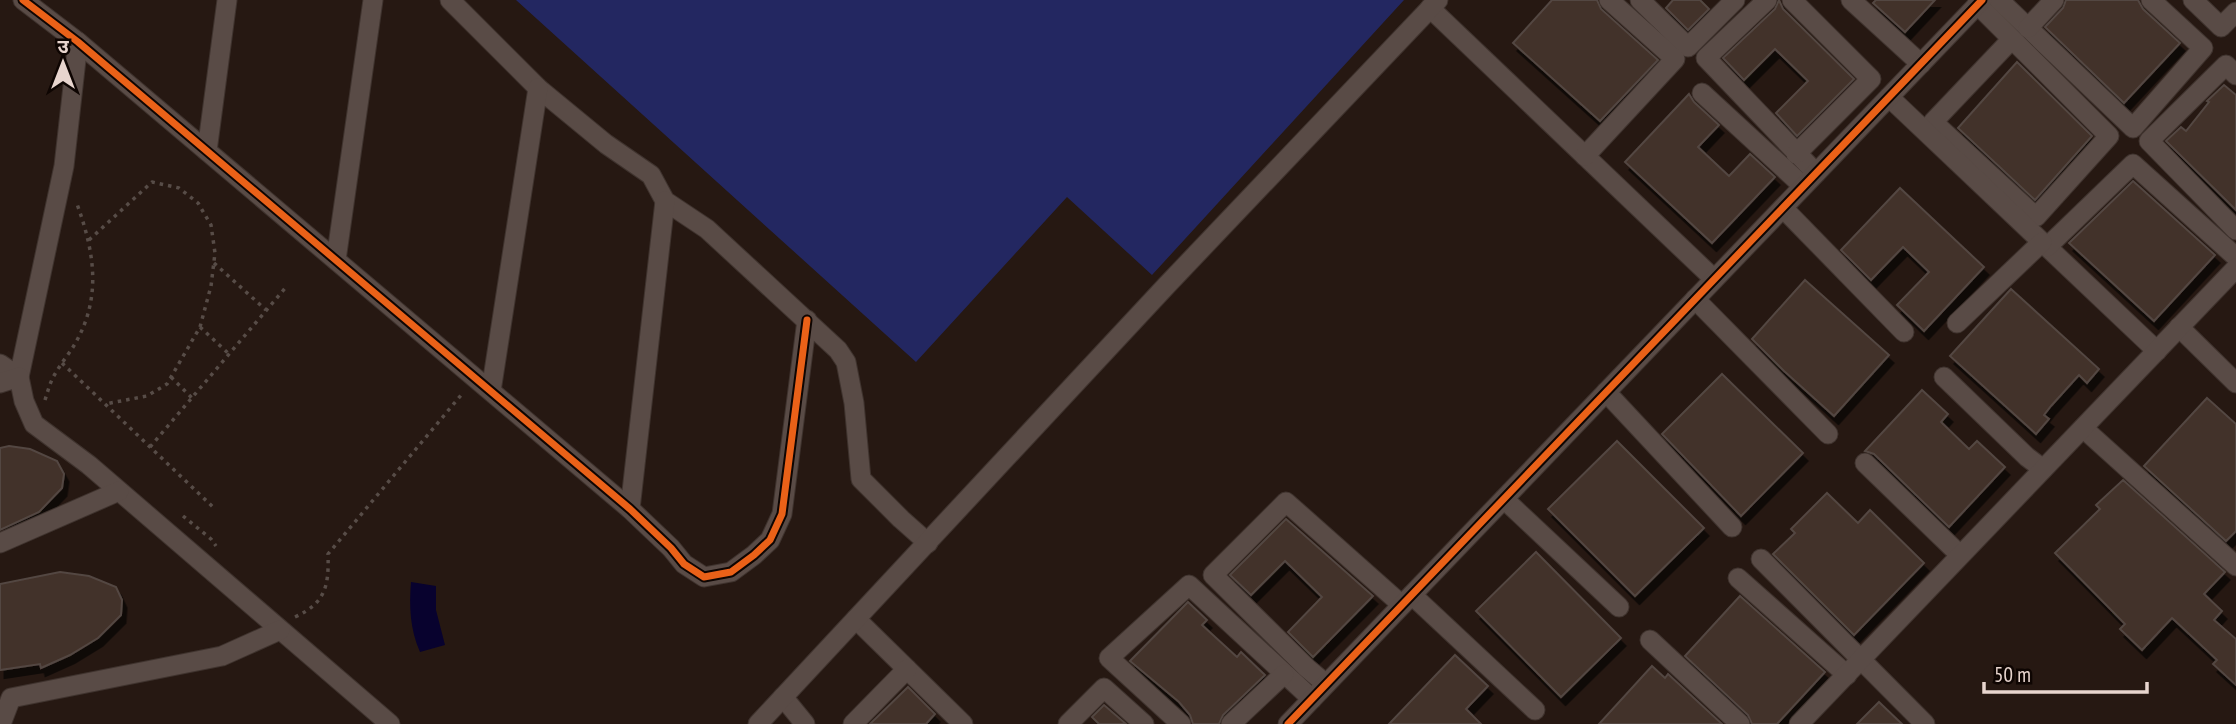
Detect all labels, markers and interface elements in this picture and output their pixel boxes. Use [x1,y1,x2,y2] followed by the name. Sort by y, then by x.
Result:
[28,28,98,98] north arrow
[57,34,69,58] text: उ
[1984,650,2147,694] scale bar
[1994,661,2031,688] text: 50 m

